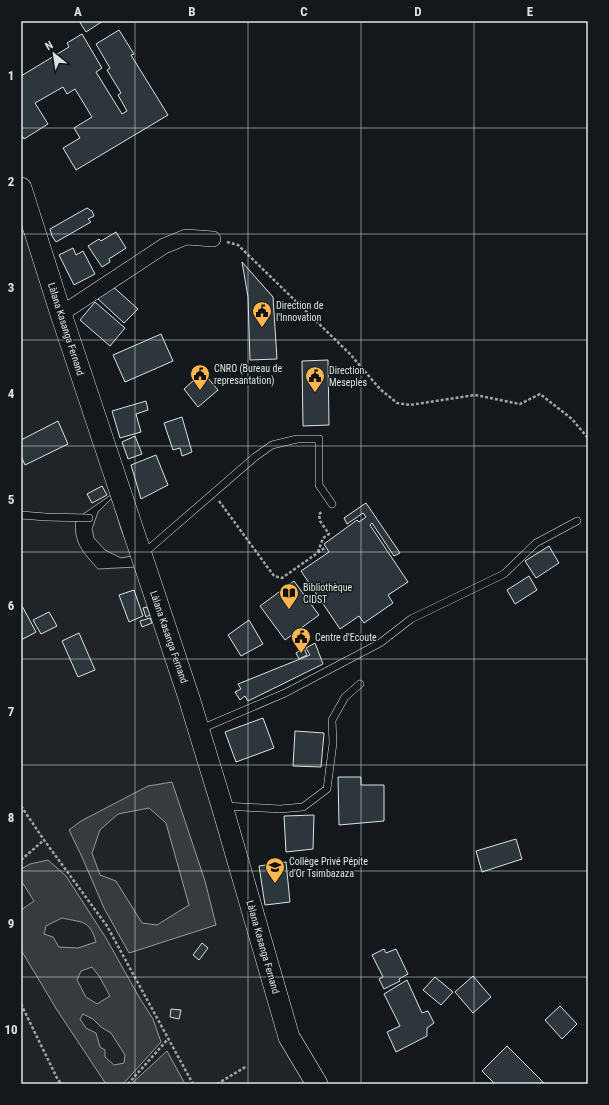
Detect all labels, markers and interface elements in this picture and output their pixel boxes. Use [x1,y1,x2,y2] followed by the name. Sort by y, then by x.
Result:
[74,4,82,19] text: A
[188,4,196,19] text: B
[300,4,308,19] text: C
[414,4,422,19] text: D
[527,4,534,19] text: E
[34,34,74,74] north arrow
[43,38,56,53] text: N
[8,68,14,83] text: 1
[8,174,15,189] text: 2
[8,280,14,295] text: 3
[46,281,86,377] street label: Làlana Kasanga Fernand
[251,300,273,328] public building icon: Direction de l'Innovation
[276,300,324,323] place label: Direction de l'Innovation
[189,363,211,391] public building icon: CNRO (Bureau de represantation)
[214,363,282,387] place label: CNRO (Bureau de represantation)
[304,365,326,393] public building icon: Direction Meseples
[329,365,367,388] place label: Direction Meseples
[8,386,15,401] text: 4
[8,492,15,507] text: 5
[278,582,300,610] library icon: Bibliothèque CIDST
[303,582,353,605] place label: Bibliothèque CIDST
[148,589,190,685] street label: Làlana Kasanga Fernand
[8,598,15,613] text: 6
[290,626,312,654] public building icon: Centre d'Ecoute
[315,632,377,643] place label: Centre d'Ecoute
[8,704,15,719] text: 7
[8,810,14,825] text: 8
[264,856,286,884] school or university icon: Collège Privé Pépite d'Or Tsimbazaza
[289,856,368,879] place label: Collège Privé Pépite d'Or Tsimbazaza
[244,899,282,995] street label: Làlana Kasanga Fernand
[8,916,14,931] text: 9
[4,1022,18,1037] text: 10

